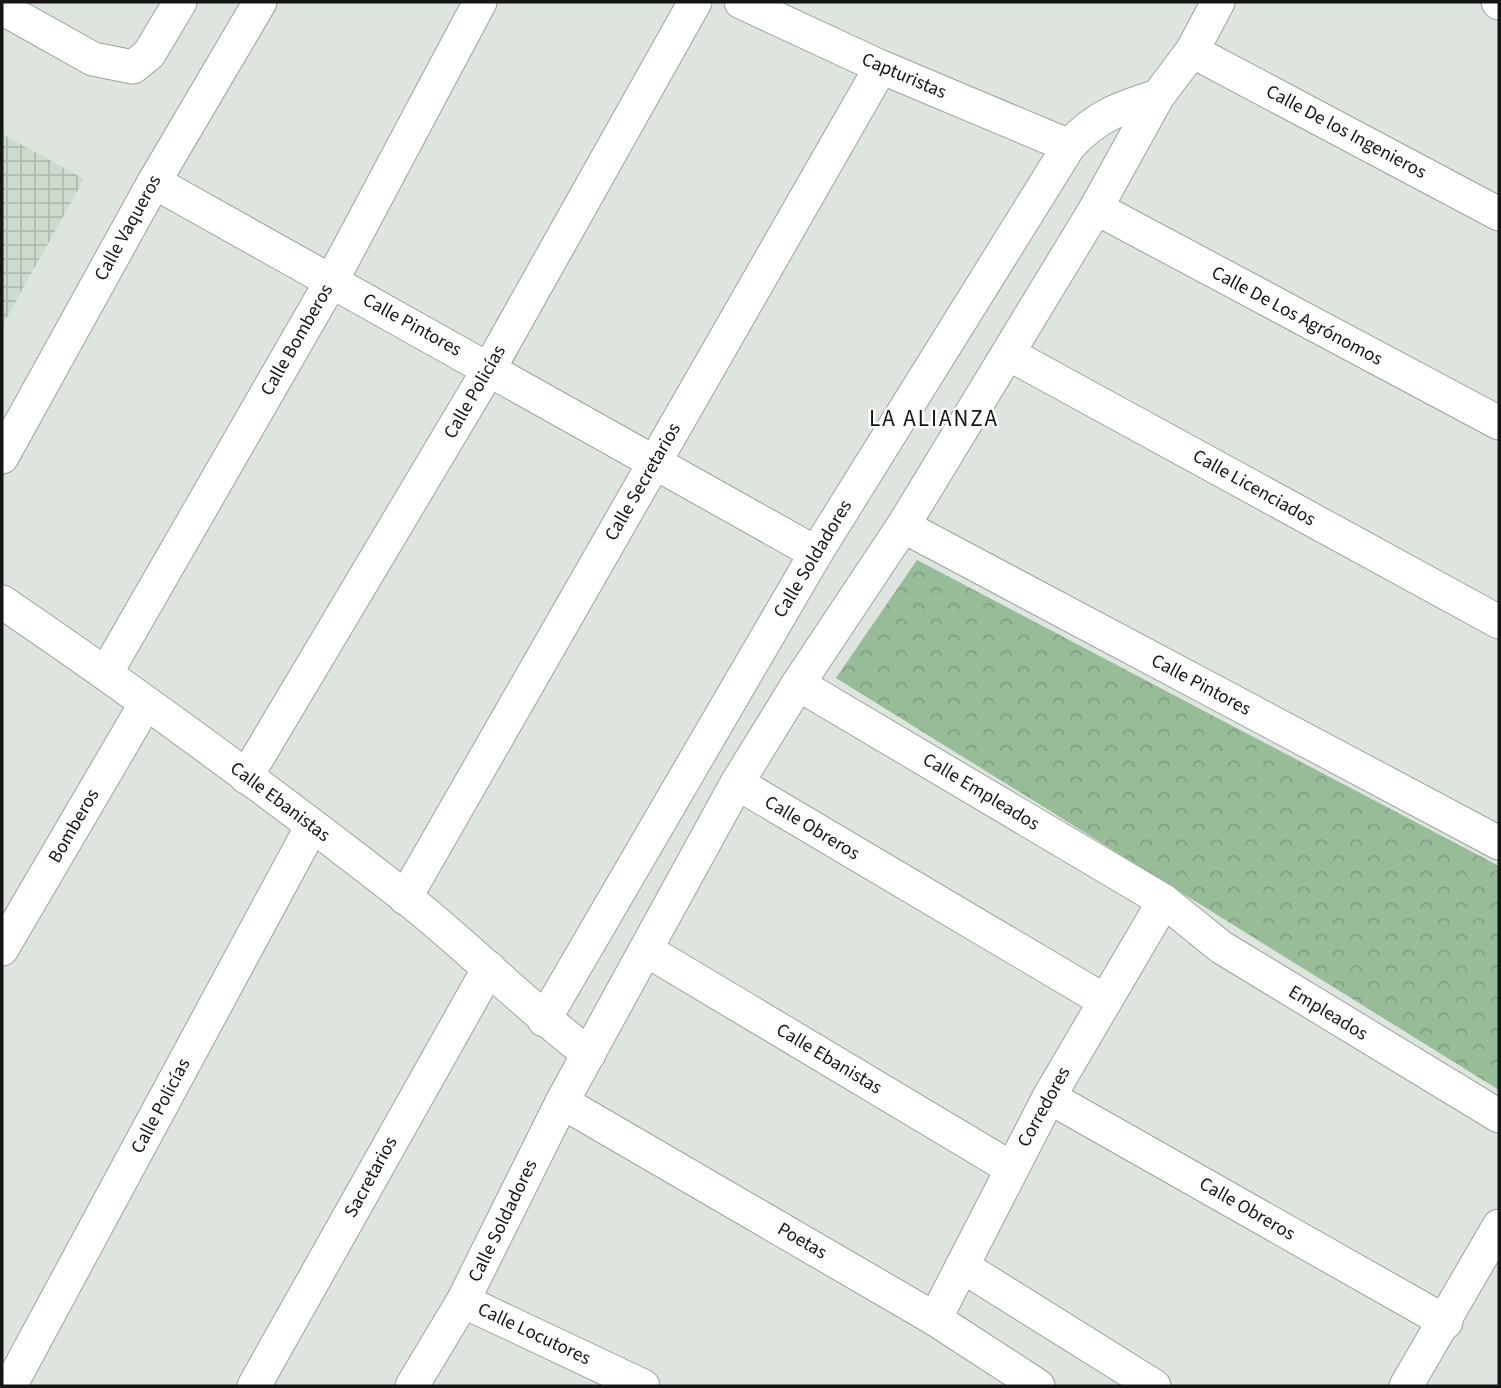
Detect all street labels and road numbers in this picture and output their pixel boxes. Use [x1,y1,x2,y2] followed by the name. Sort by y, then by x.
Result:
[857,46,951,106] street label: Capturistas
[1261,78,1431,186] street label: Calle De los Ingenieros
[88,170,168,286] street label: Calle Vaqueros
[1207,259,1387,373] street label: Calle De Los Agrónomos
[254,279,340,401] street label: Calle Bomberos
[358,287,466,363] street label: Calle Pintores
[437,340,513,444] street label: Calle Policías
[598,418,688,546] street label: Calle Secretarios
[1188,443,1320,533] street label: Calle Licenciados
[767,495,859,623] street label: Calle Soldadores
[1146,647,1256,723] street label: Calle Pintores
[917,746,1045,838] street label: Calle Empleados
[224,755,336,849] street label: Calle Ebanistas
[42,784,106,868] street label: Bomberos
[759,789,865,867] street label: Calle Obreros
[1283,979,1373,1047] street label: Empleados
[771,1017,887,1101] street label: Calle Ebanistas
[125,1054,197,1158] street label: Calle Policías
[1011,1062,1077,1152] street label: Corredores
[338,1131,404,1223] street label: Sacretarios
[462,1155,544,1287] street label: Calle Soldadores
[1194,1171,1300,1247] street label: Calle Obreros
[772,1216,832,1266] street label: Poetas
[473,1296,595,1372] street label: Calle Locutores

